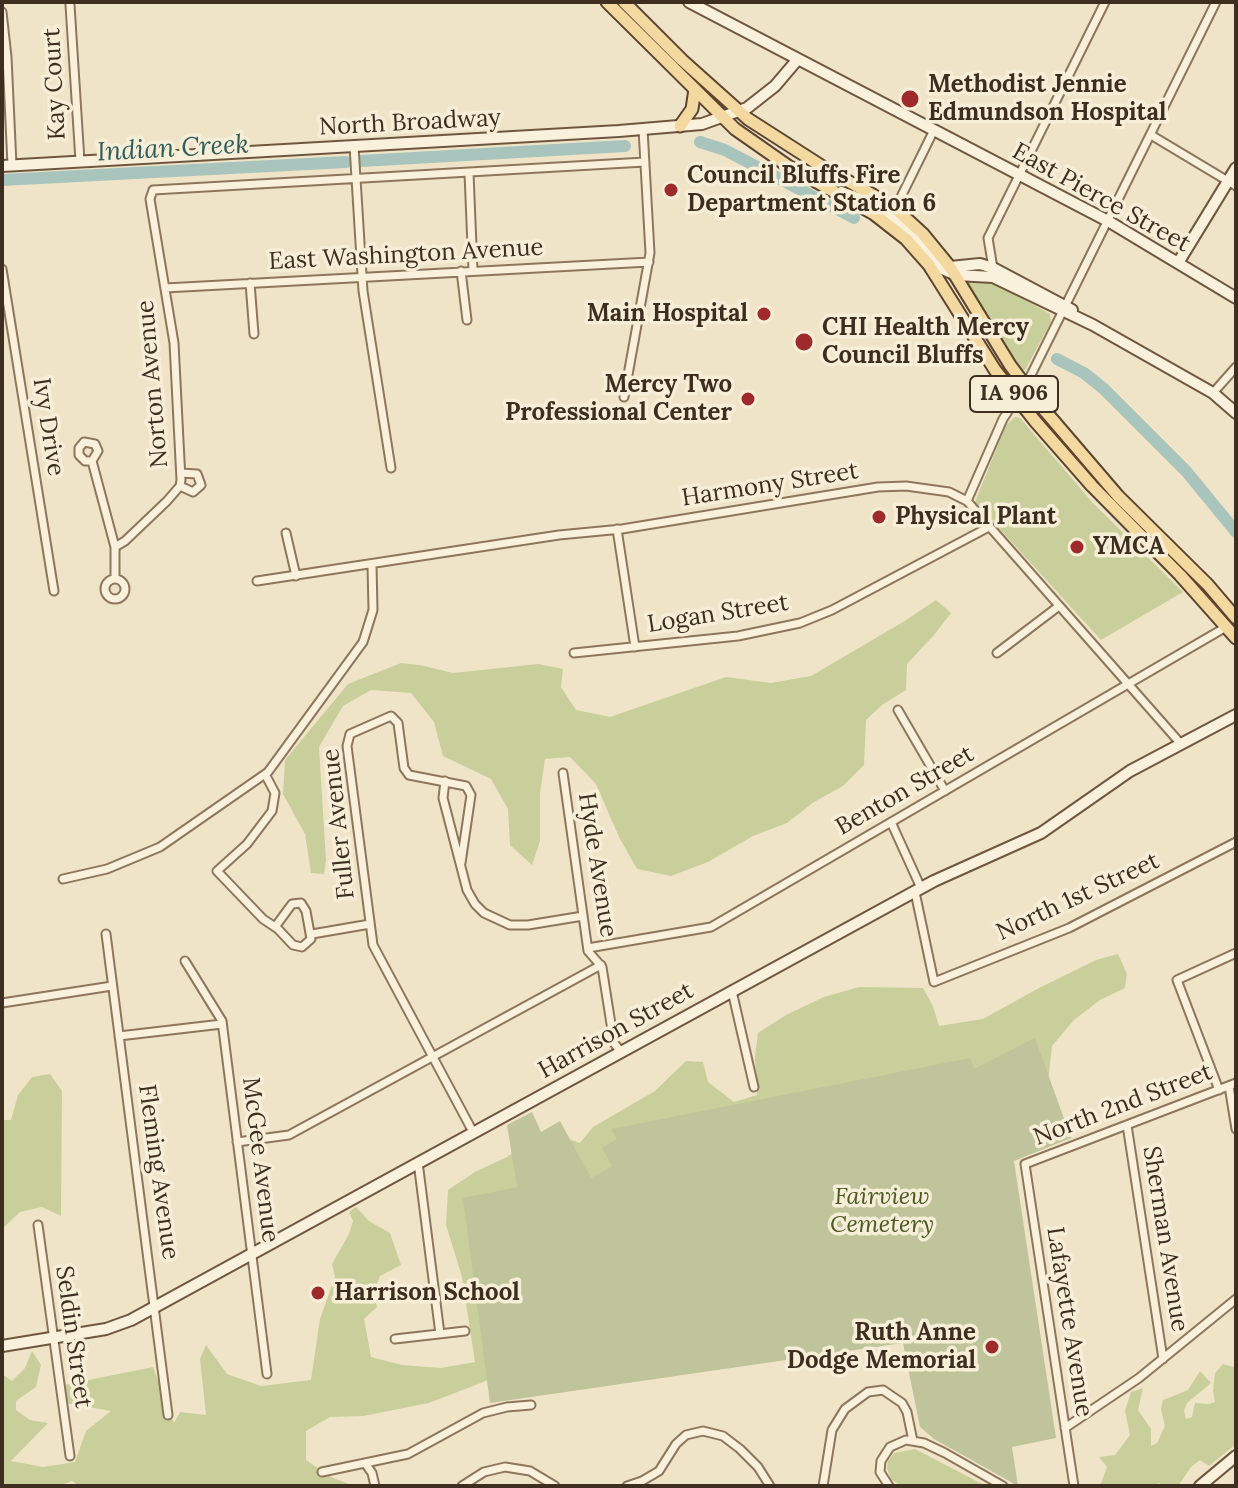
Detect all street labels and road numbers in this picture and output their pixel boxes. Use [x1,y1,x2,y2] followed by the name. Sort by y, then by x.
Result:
[38,27,72,141] street label: Kay Court
[318,104,502,142] street label: North Broadway
[1007,137,1195,259] street label: East Pierce Street
[268,233,544,277] street label: East Washington Avenue
[131,299,175,469] street label: Norton Avenue
[26,376,70,478] street label: Ivy Drive
[970,376,1058,412] road number: IA 906
[680,457,860,513] street label: Harmony Street
[645,589,791,639] street label: Logan Street
[831,740,979,842] street label: Benton Street
[317,747,361,901] street label: Fuller Avenue
[571,791,623,939] street label: Hyde Avenue
[992,847,1164,947] street label: North 1st Street
[534,977,698,1085] street label: Harrison Street
[1030,1058,1216,1152] street label: North 2nd Street
[236,1076,284,1244] street label: McGee Avenue
[131,1083,185,1261] street label: Fleming Avenue
[1136,1144,1194,1334] street label: Sherman Avenue
[1040,1225,1098,1419] street label: Lafayette Avenue
[49,1264,97,1410] street label: Seldin Street

